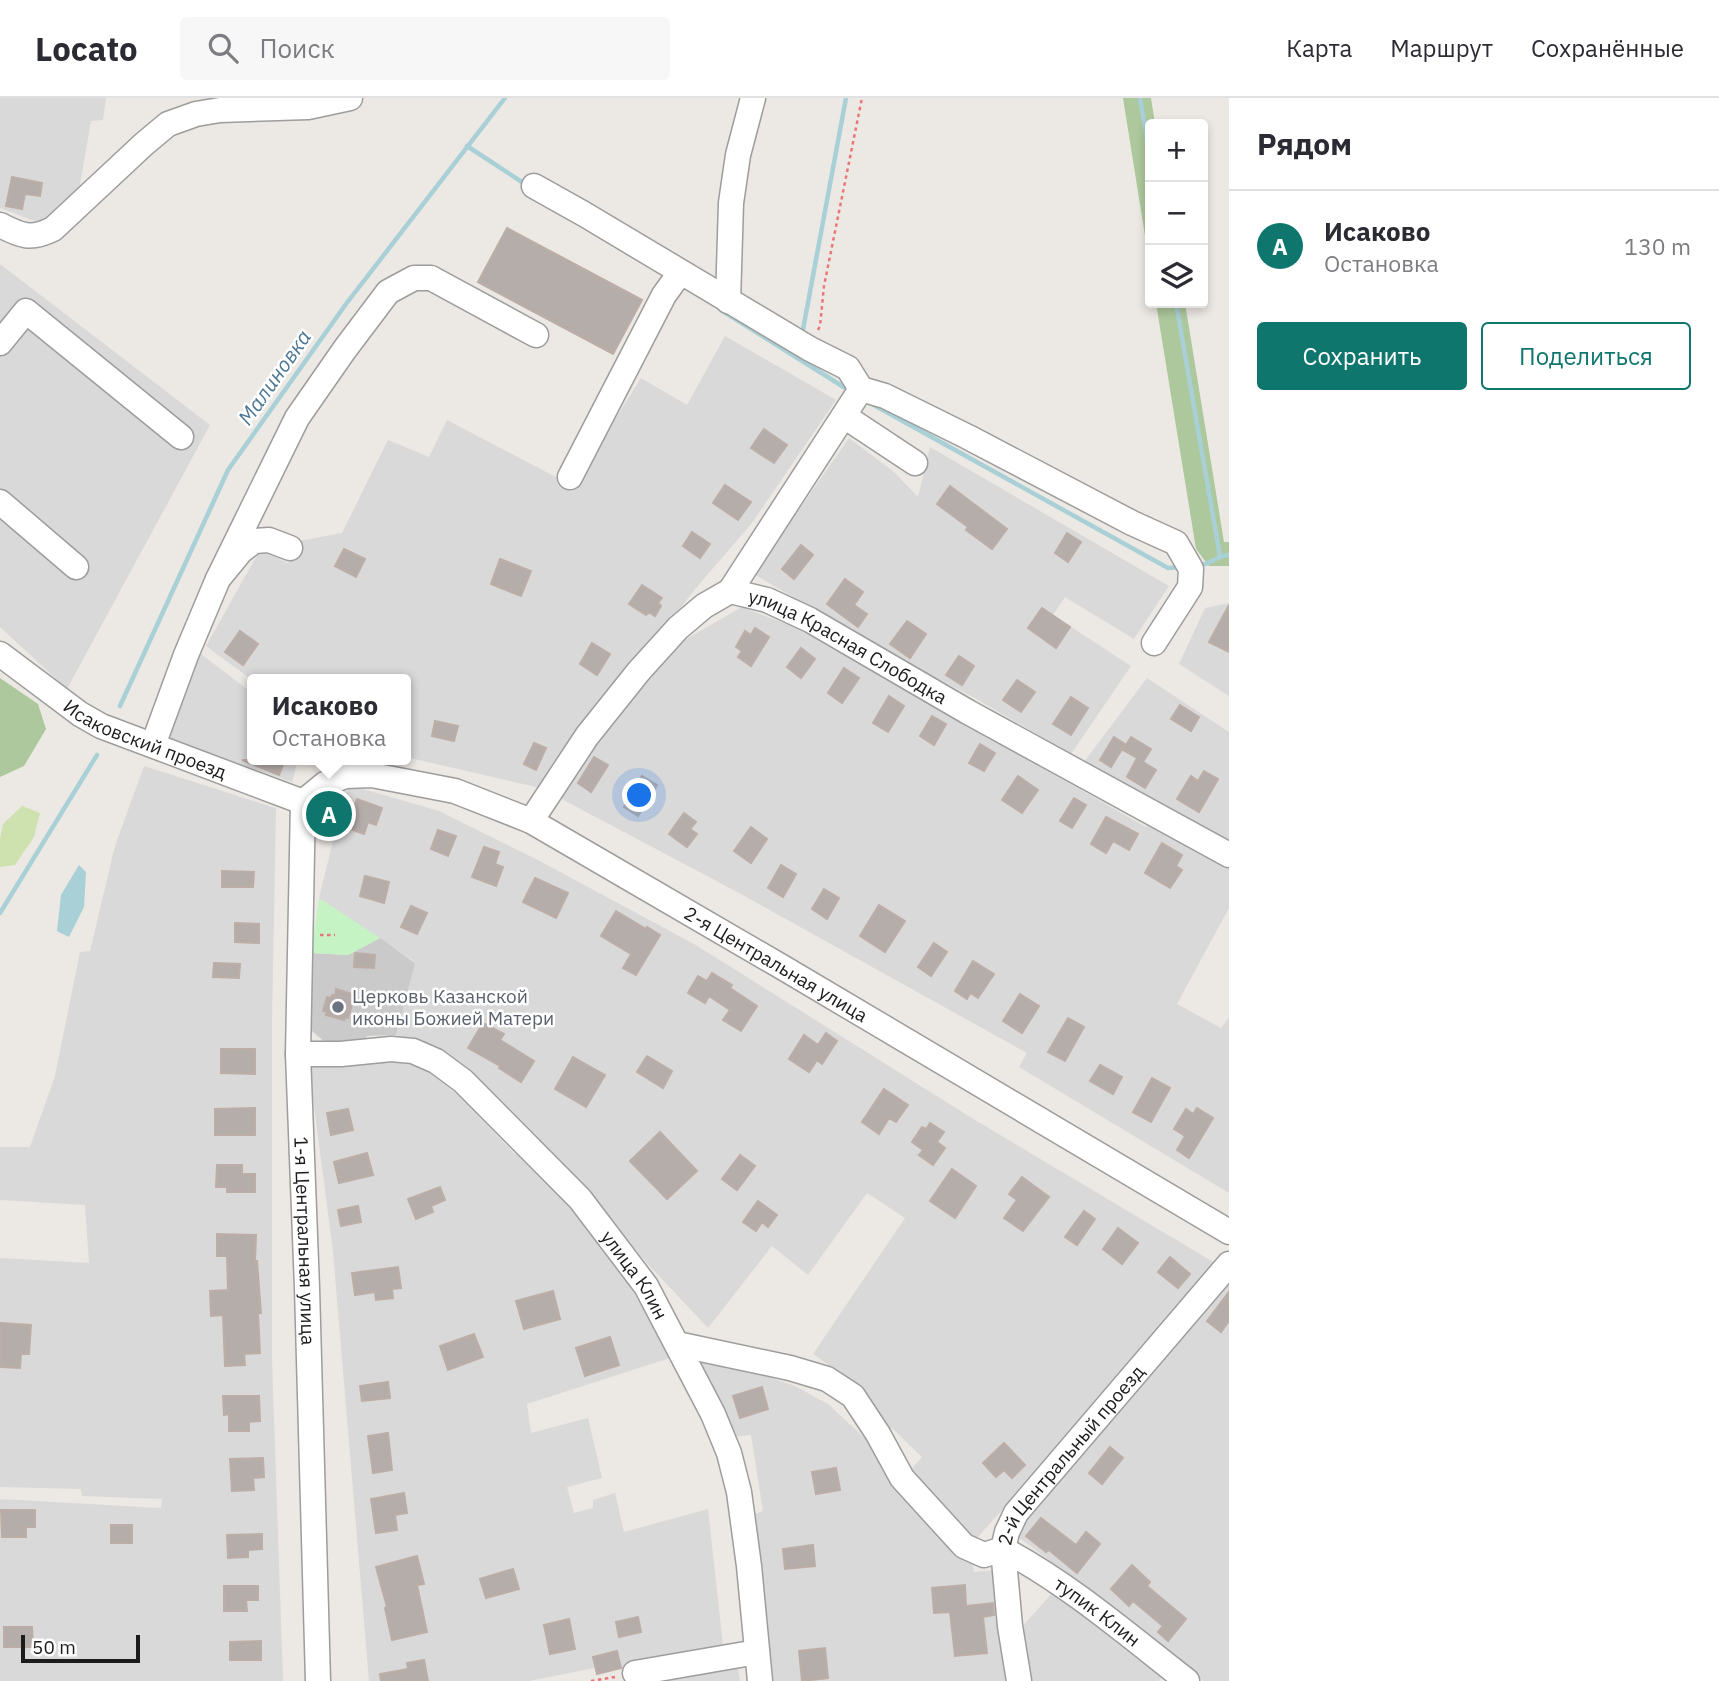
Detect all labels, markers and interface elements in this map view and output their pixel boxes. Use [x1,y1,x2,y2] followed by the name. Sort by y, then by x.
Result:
[180,17,670,80] search box
[35,27,138,70] text: Locato
[204,29,242,67] icon: search
[260,31,335,65] text: Поиск
[1286,32,1352,64] text: Карта
[1390,32,1493,64] text: Маршрут
[1531,32,1684,64] text: Сохранённые
[1145,119,1208,308] map controls
[1145,119,1208,182] button: +
[1257,124,1352,163] text: Рядом
[1145,182,1208,245] button: −
[1324,214,1430,248] text: Исаково
[1272,231,1288,261] text: A
[1624,231,1691,261] text: 130 m
[1145,245,1208,308] button: layers
[1324,248,1439,278] text: Остановка
[1257,322,1467,390] button: Сохранить
[1481,322,1691,390] button: Поделиться
[231,324,317,430] water label: Малиновка
[746,584,952,709] street label: улица Красная Слободка
[247,674,411,765] popup
[272,688,378,722] text: Исаково
[59,694,230,784] street label: Исаковский проезд
[272,722,386,752] text: Остановка
[622,778,656,812] your location
[306,788,352,840] pin: A
[680,901,872,1027] street label: 2-я Центральная улица
[352,984,554,1030] place label: Церковь Казанской иконы Божией Матери
[330,999,346,1015] marker: Церковь Казанской иконы Божией Матери
[289,1136,321,1345] street label: 1-я Центральная улица
[596,1225,673,1324] street label: улица Клин
[992,1360,1149,1548] street label: 2-й Центральный проезд
[1050,1571,1145,1651] street label: тупик Клин
[21,1632,140,1664] scale bar
[32,1635,76,1659] text: 50 m

